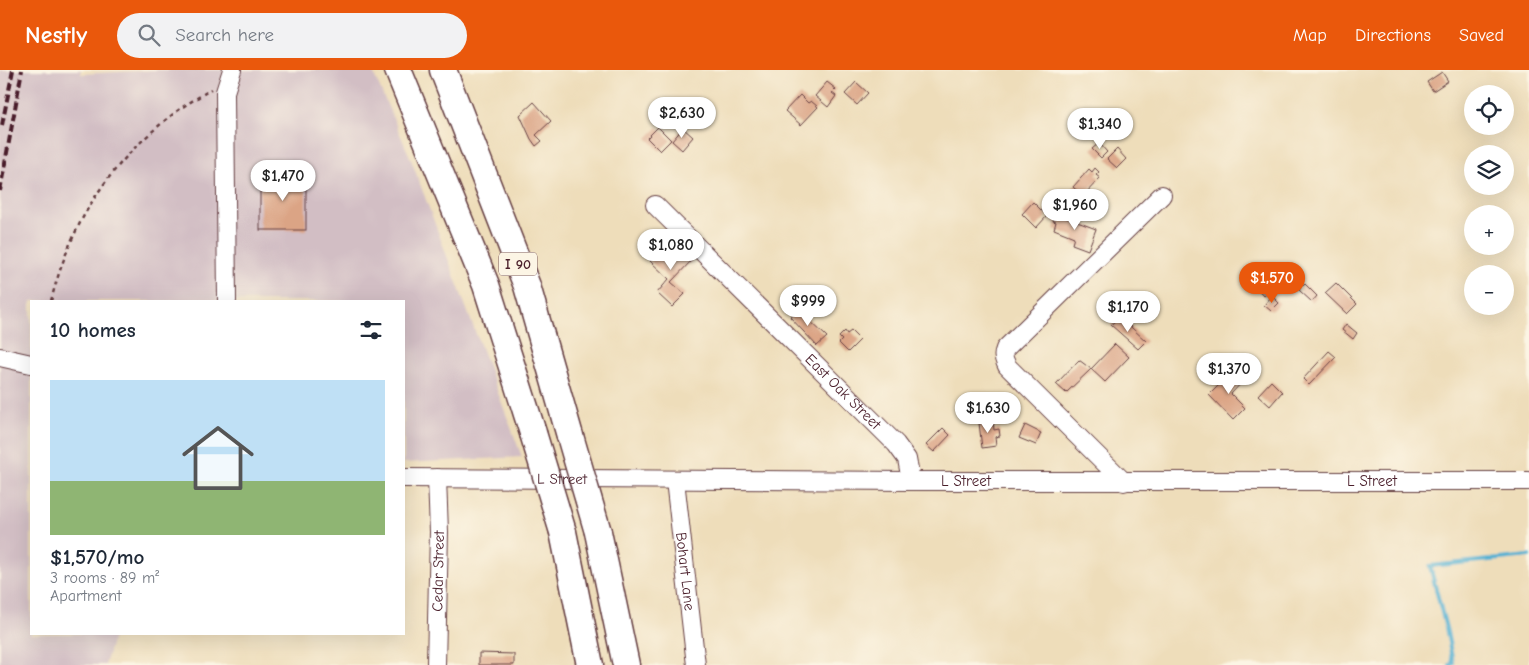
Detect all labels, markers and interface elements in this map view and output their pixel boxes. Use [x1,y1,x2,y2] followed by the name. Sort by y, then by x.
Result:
[117,13,467,58] search box
[25,21,87,49] text: Nestly
[135,21,163,49] icon: search
[175,24,274,46] text: Search here
[1293,25,1327,46] text: Map
[1355,25,1431,46] text: Directions
[1459,25,1504,46] text: Saved
[1464,85,1514,315] map controls
[1464,85,1514,135] button: locate
[641,97,723,139] pin: $2,630
[659,104,705,122] text: $2,630
[1059,108,1141,150] pin: $1,340
[1078,115,1122,133] text: $1,340
[1464,145,1514,195] button: layers
[242,160,324,202] pin: $1,470
[262,167,304,185] text: $1,470
[1034,189,1116,231] pin: $1,960
[1053,196,1097,214] text: $1,960
[1464,205,1514,255] button: +
[630,228,712,271] pin: $1,080
[648,236,694,254] text: $1,080
[499,252,537,275] road number: I 90
[1231,262,1313,304] pin: $1,570
[1464,265,1514,315] button: −
[1250,269,1294,287] text: $1,570
[778,284,838,327] pin: $999
[1087,290,1169,333] pin: $1,170
[791,292,825,310] text: $999
[1107,298,1149,316] text: $1,170
[357,316,385,344] icon: filters
[50,318,136,342] text: 10 homes
[801,350,885,434] street label: East Oak Street
[1188,352,1270,395] pin: $1,370
[1207,360,1251,378] text: $1,370
[947,392,1029,434] pin: $1,630
[966,399,1010,417] text: $1,630
[173,413,263,503] icon: home
[537,470,588,488] street label: L Street
[941,472,992,490] street label: L Street
[1347,472,1398,490] street label: L Street
[428,530,448,612] street label: Cedar Street
[672,531,699,612] street label: Bohart Lane
[50,545,144,569] text: $1,570/mo
[50,569,159,587] text: 3 rooms · 89 m²
[50,587,122,605] text: Apartment

